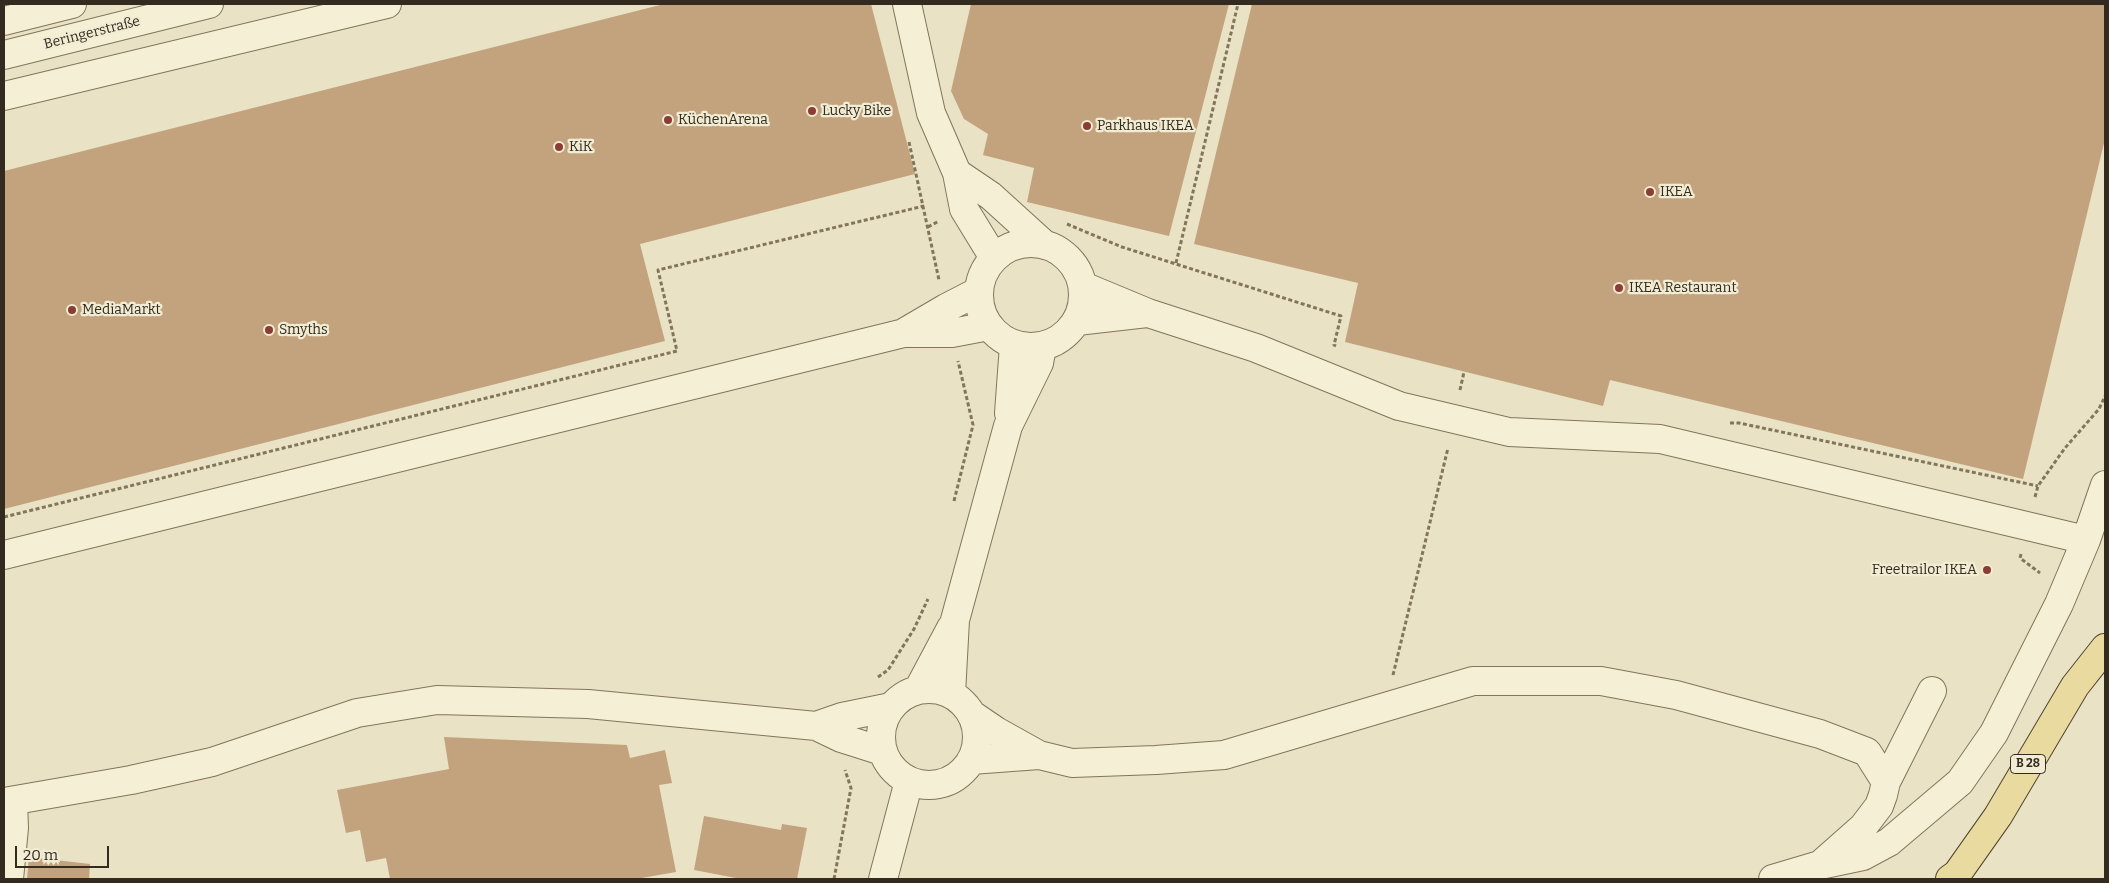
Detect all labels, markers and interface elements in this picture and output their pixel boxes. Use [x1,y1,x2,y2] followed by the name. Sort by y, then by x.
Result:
[42,13,142,53] street label: Beringerstraße
[822,103,891,119] place label: Lucky Bike
[806,105,818,117] marker: Lucky Bike
[678,112,768,128] place label: KüchenArena
[662,114,674,126] marker: KüchenArena
[1097,118,1194,134] place label: Parkhaus IKEA
[1081,120,1093,132] marker: Parkhaus IKEA
[569,139,593,155] place label: KiK
[553,141,565,153] marker: KiK
[1660,184,1693,200] place label: IKEA
[1644,186,1656,198] marker: IKEA
[1629,280,1736,296] place label: IKEA Restaurant
[1613,282,1625,294] marker: IKEA Restaurant
[82,302,160,318] place label: MediaMarkt
[66,304,78,316] marker: MediaMarkt
[279,322,328,338] place label: Smyths
[263,324,275,336] marker: Smyths
[1872,562,1977,578] place label: Freetrailor IKEA
[1981,564,1993,576] marker: Freetrailor IKEA
[2010,754,2046,774] road number: B 28
[18,836,111,868] scale bar
[23,846,58,864] text: 20 m

